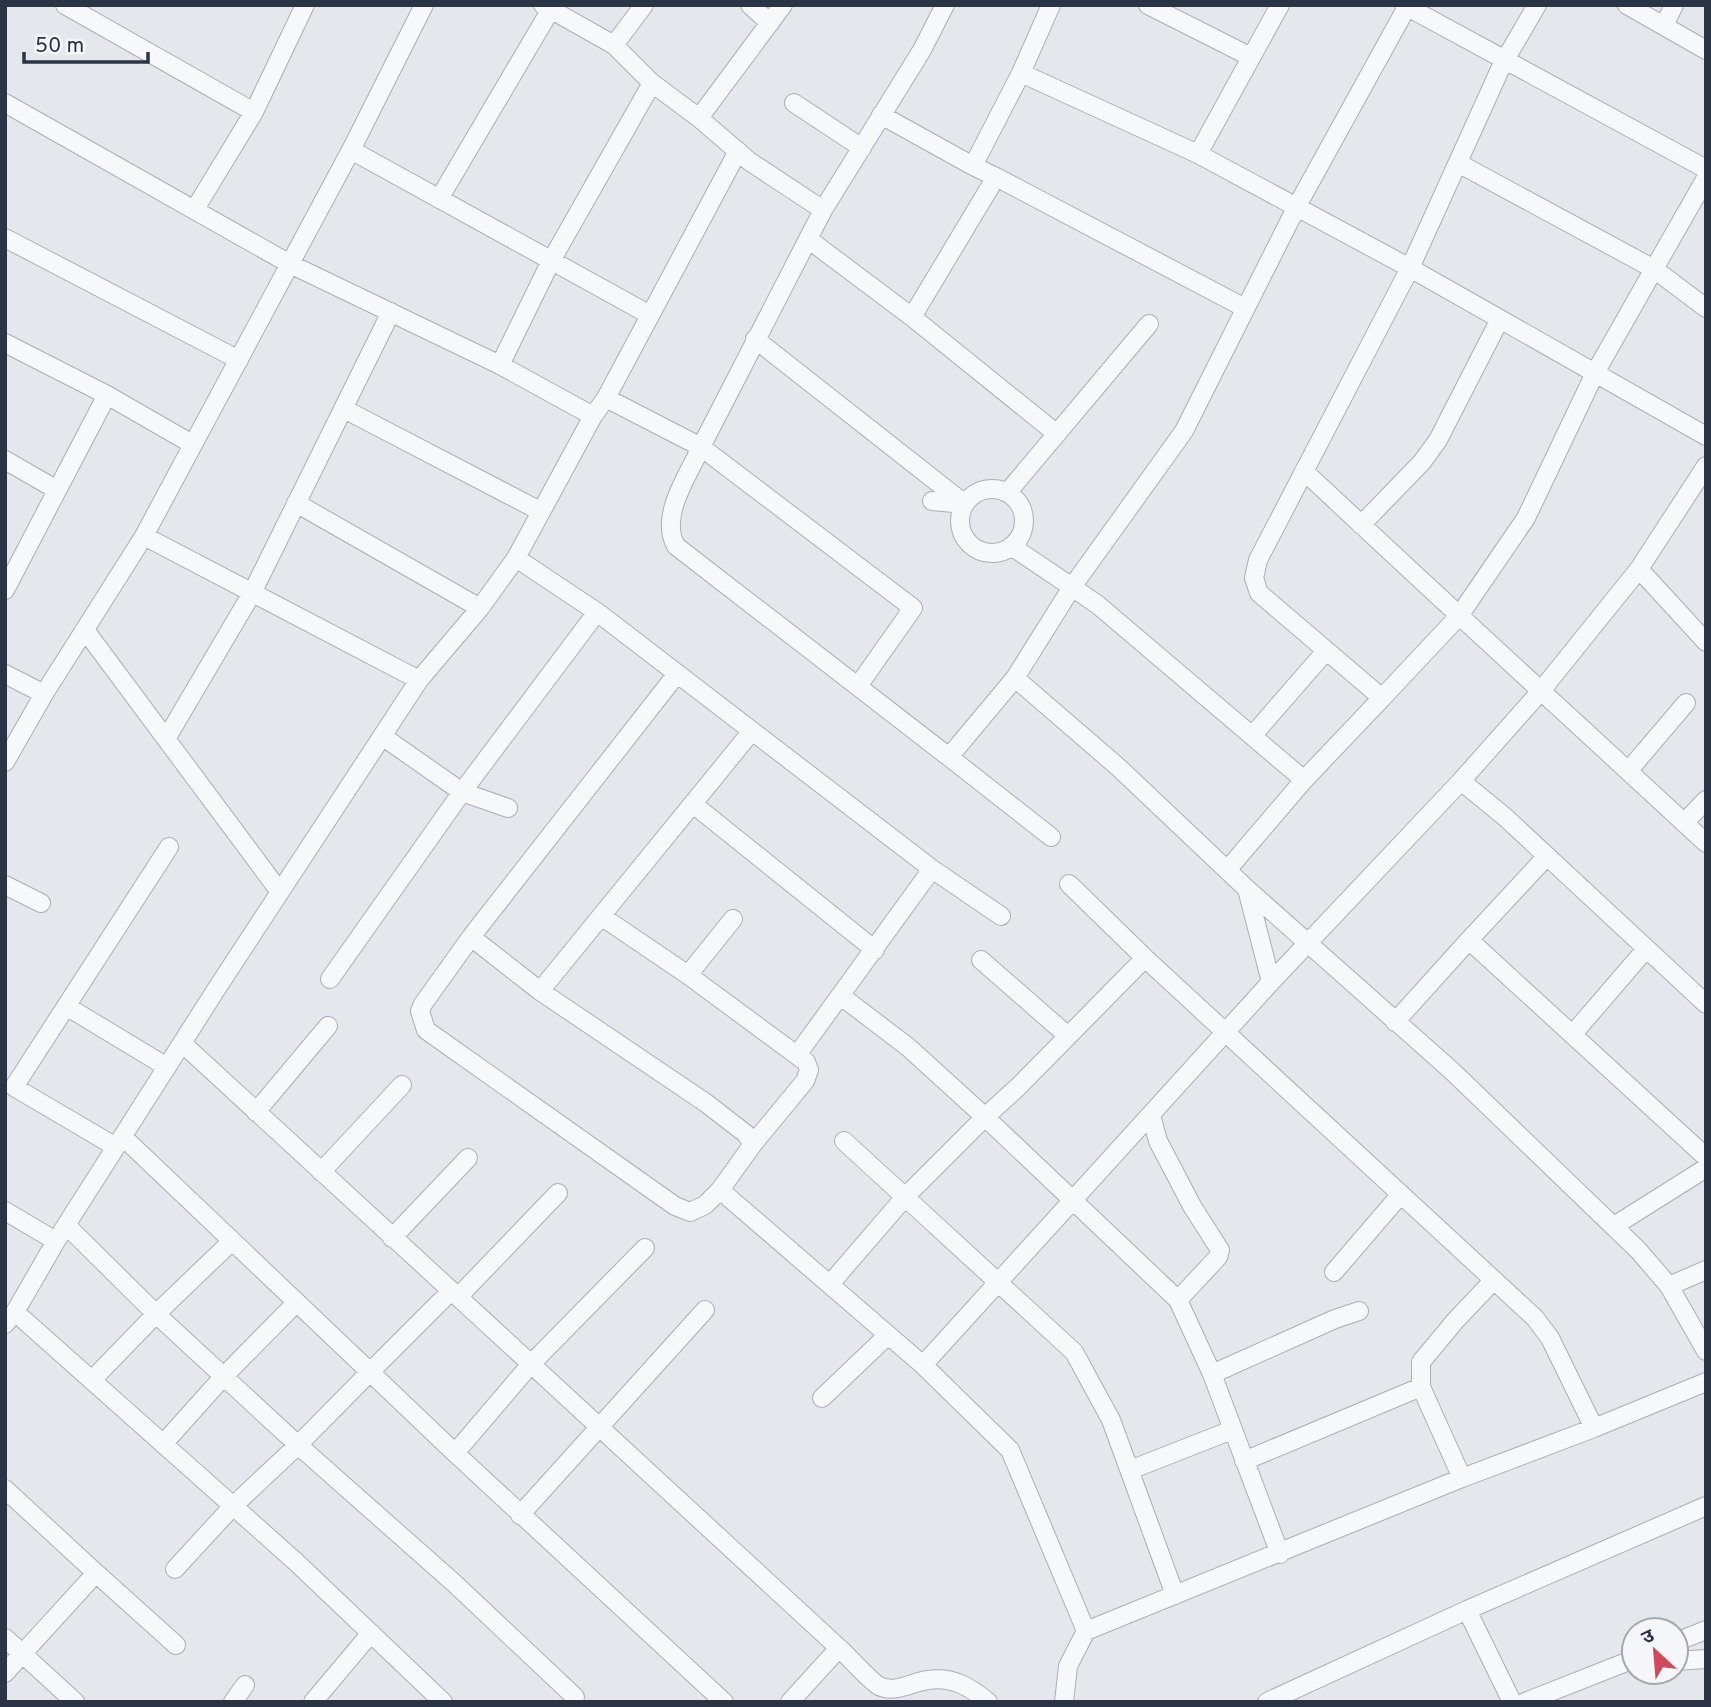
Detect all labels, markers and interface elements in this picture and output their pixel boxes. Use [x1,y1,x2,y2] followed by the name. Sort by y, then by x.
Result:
[24,21,149,65] scale bar
[35,33,84,60] text: 50 m
[1620,1616,1690,1686] north arrow
[1638,1624,1659,1651] text: उ

